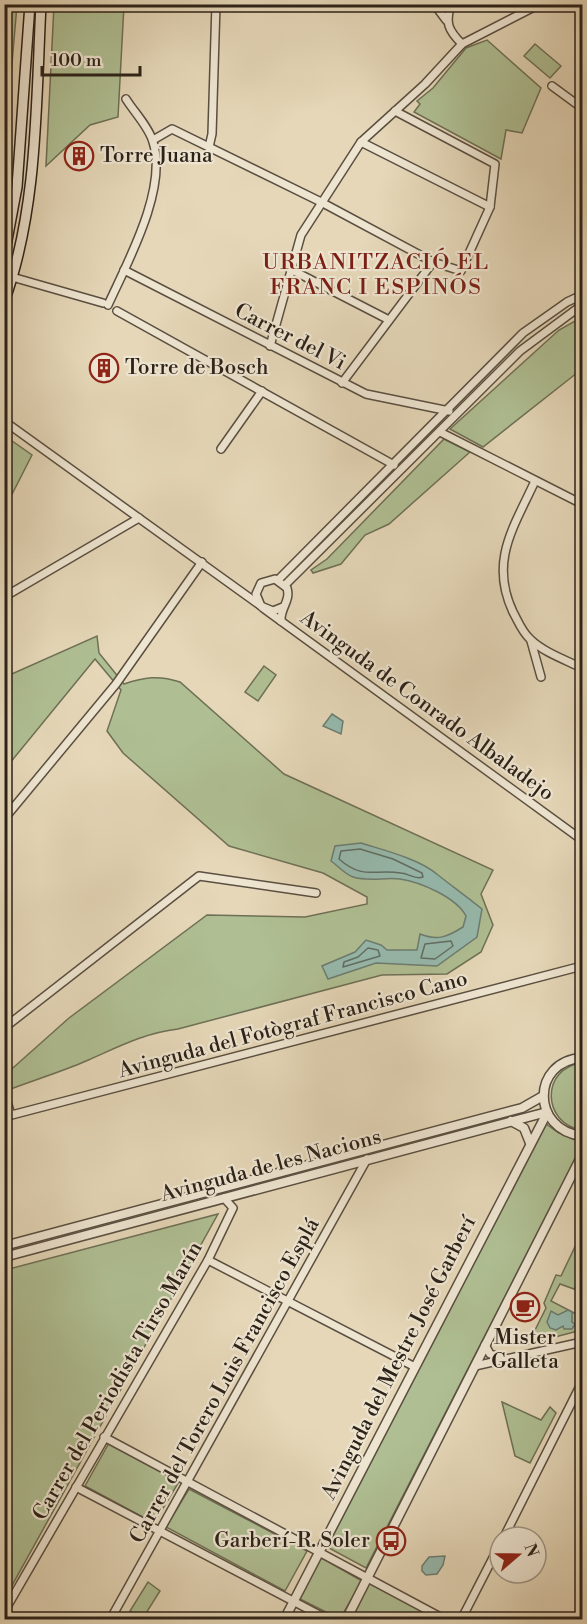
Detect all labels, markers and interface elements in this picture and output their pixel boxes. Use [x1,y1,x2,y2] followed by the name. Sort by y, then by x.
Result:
[42,39,140,77] scale bar
[51,49,102,72] text: 100 m
[63,140,95,172] building icon: Torre Juana
[100,143,213,169] place label: Torre Juana
[262,247,490,301] district label: URBANITZACIÓ EL FRANC I ESPINÓS
[230,298,350,376] street label: Carrer del Vi
[88,352,120,384] building icon: Torre de Bosch
[125,355,269,381] place label: Torre de Bosch
[294,604,559,807] street label: Avinguda de Conrado Albaladejo
[115,966,470,1084] street label: Avinguda del Fotògraf Francisco Cano
[157,1124,384,1208] street label: Avinguda de les Nacions
[315,1211,483,1505] street label: Avinguda del Mestre José Garberí
[124,1214,326,1548] street label: Carrer del Torero Luis Francisco Esplá
[27,1237,209,1525] street label: Carrer del Periodista Tirso Marín
[509,1291,541,1323] cafe icon: Mister Galleta
[491,1325,559,1375] place label: Mister Galleta
[375,1525,407,1557] bus stop icon: Garberí-R. Soler
[488,1525,548,1585] north arrow
[214,1528,370,1554] place label: Garberí-R. Soler
[520,1541,543,1560] text: N

